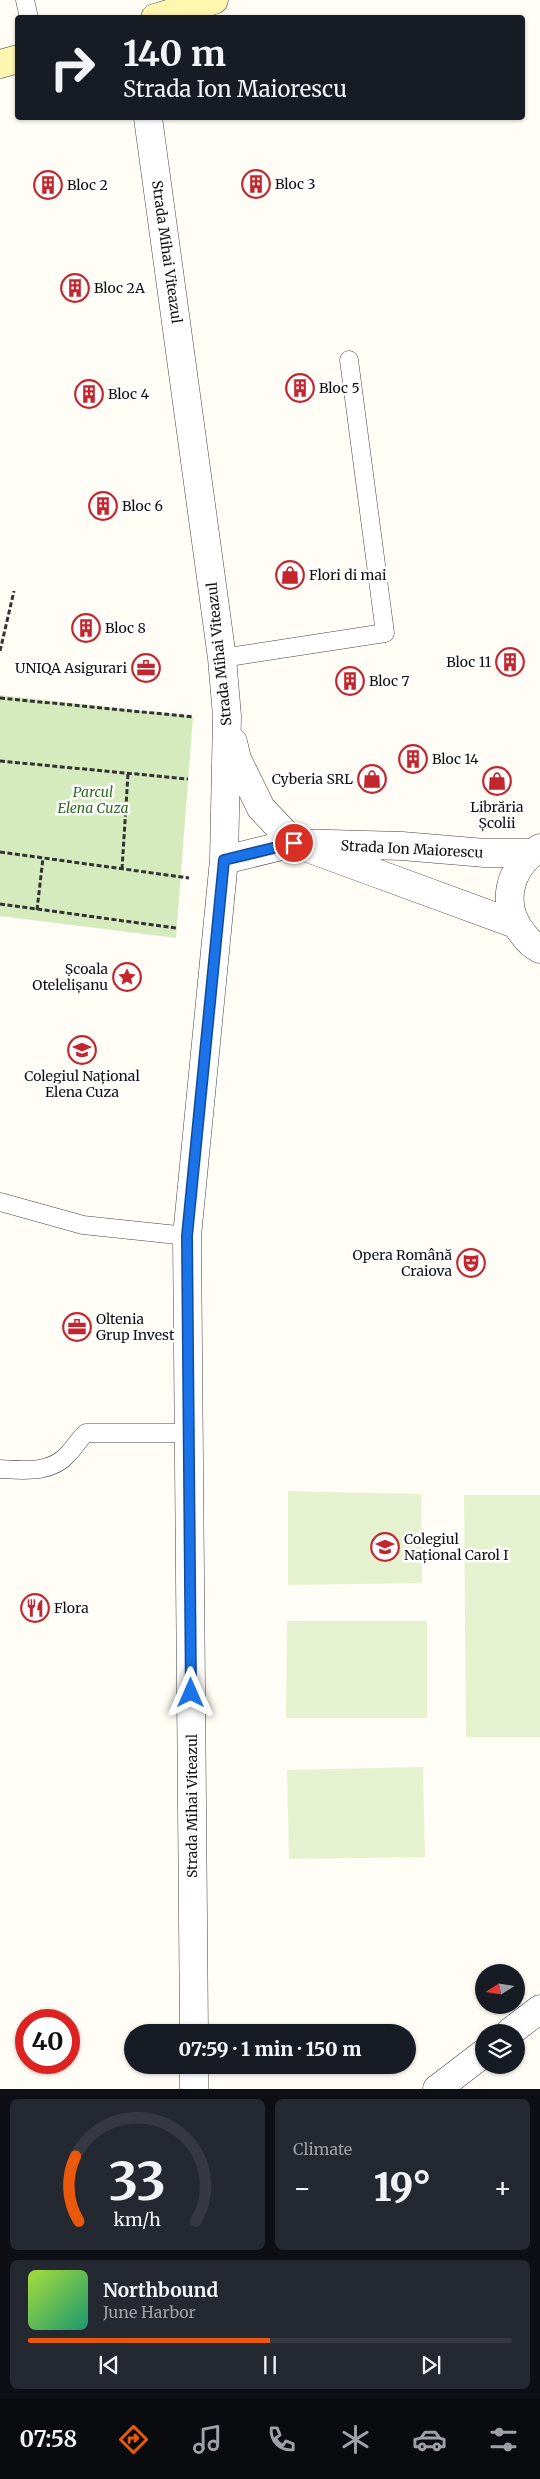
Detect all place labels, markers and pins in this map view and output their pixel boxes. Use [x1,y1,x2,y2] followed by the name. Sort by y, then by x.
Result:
[241,169,271,199] building icon: Bloc 3
[33,170,63,200] building icon: Bloc 2
[275,175,316,193] place label: Bloc 3
[67,176,108,194] place label: Bloc 2
[60,273,90,303] building icon: Bloc 2A
[94,279,145,297] place label: Bloc 2A
[285,373,315,403] building icon: Bloc 5
[74,379,104,409] building icon: Bloc 4
[319,379,360,397] place label: Bloc 5
[108,385,150,403] place label: Bloc 4
[88,491,118,521] building icon: Bloc 6
[122,497,163,515] place label: Bloc 6
[275,560,305,590] shop icon: Flori di mai
[309,566,387,584] place label: Flori di mai
[71,613,101,643] building icon: Bloc 8
[105,619,146,637] place label: Bloc 8
[495,647,525,677] building icon: Bloc 11
[131,653,161,683] office icon: UNIQA Asigurari
[446,653,491,671] place label: Bloc 11
[15,659,127,677] place label: UNIQA Asigurari
[335,666,365,696] building icon: Bloc 7
[369,672,410,690] place label: Bloc 7
[398,744,428,774] building icon: Bloc 14
[432,750,479,768] place label: Bloc 14
[357,764,387,794] shop icon: Cyberia SRL
[482,766,512,796] shop icon: Librăria Școlii
[272,770,353,788] place label: Cyberia SRL
[470,798,524,832] place label: Librăria Școlii
[273,822,315,864] pin
[32,960,108,994] place label: Școala Otelelișanu
[112,962,142,992] place icon: Școala Otelelișanu
[67,1035,97,1065] school or university icon: Colegiul Național Elena Cuza
[24,1067,140,1101] place label: Colegiul Național Elena Cuza
[352,1246,452,1280] place label: Opera Română Craiova
[456,1248,486,1278] theatre icon: Opera Română Craiova
[96,1310,175,1344] place label: Oltenia Grup Invest
[62,1312,92,1342] office icon: Oltenia Grup Invest
[404,1530,508,1564] place label: Colegiul Național Carol I
[370,1532,400,1562] school or university icon: Colegiul Național Carol I
[20,1593,50,1623] restaurant icon: Flora
[54,1599,89,1617] place label: Flora

